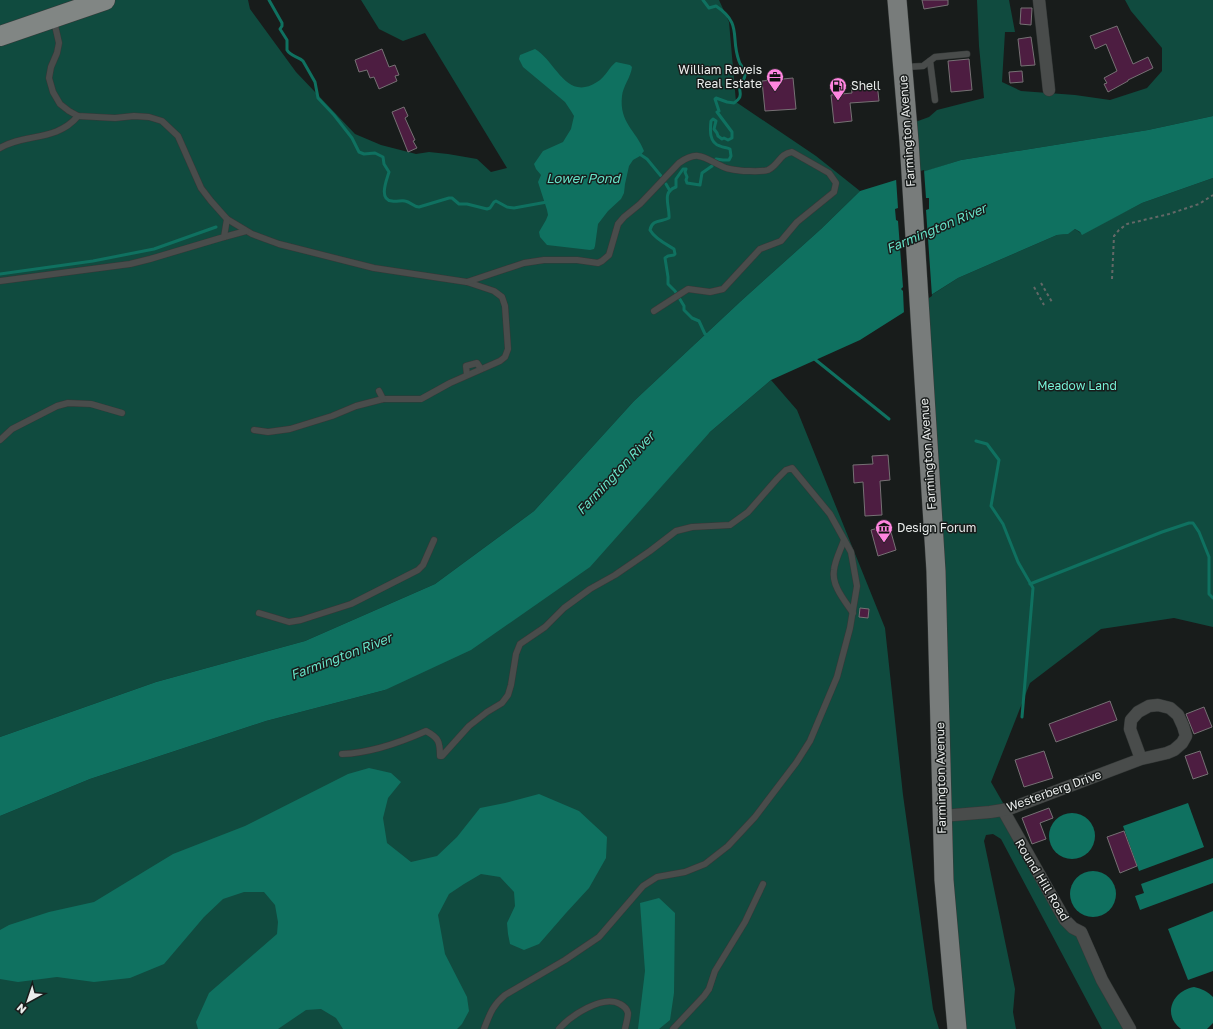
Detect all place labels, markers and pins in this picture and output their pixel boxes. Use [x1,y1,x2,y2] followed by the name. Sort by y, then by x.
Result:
[678,62,762,91] place label: William Raveis Real Estate
[765,67,785,92] office icon: William Raveis Real Estate
[828,76,848,101] fuel station icon: Shell
[851,78,881,93] place label: Shell
[874,518,894,543] museum icon: Design Forum
[897,520,976,535] place label: Design Forum

